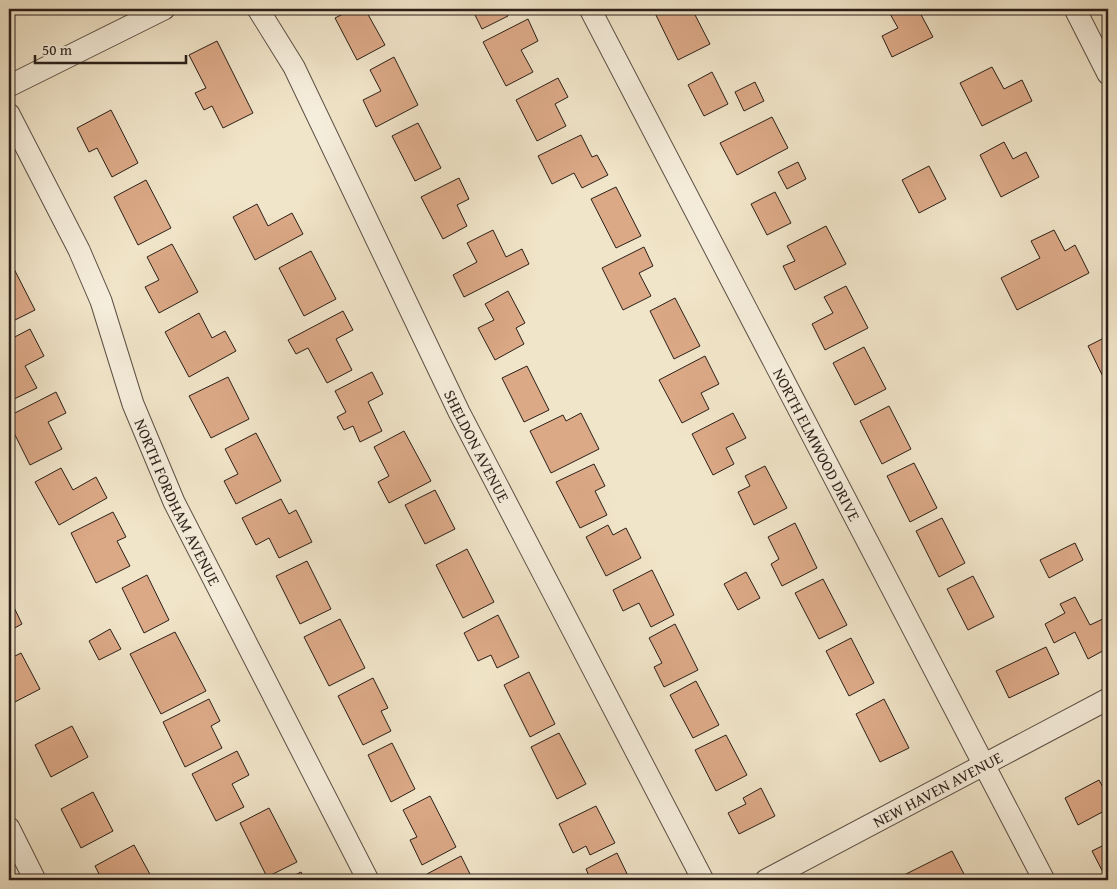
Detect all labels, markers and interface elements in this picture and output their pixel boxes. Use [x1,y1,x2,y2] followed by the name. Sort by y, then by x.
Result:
[35,32,186,64] scale bar
[42,39,73,60] text: 50 m
[767,364,867,525] street label: NORTH ELMWOOD DRIVE
[438,385,516,506] street label: SHELDON AVENUE
[128,415,227,590] street label: NORTH FORDHAM AVENUE
[868,745,1006,833] street label: NEW HAVEN AVENUE

